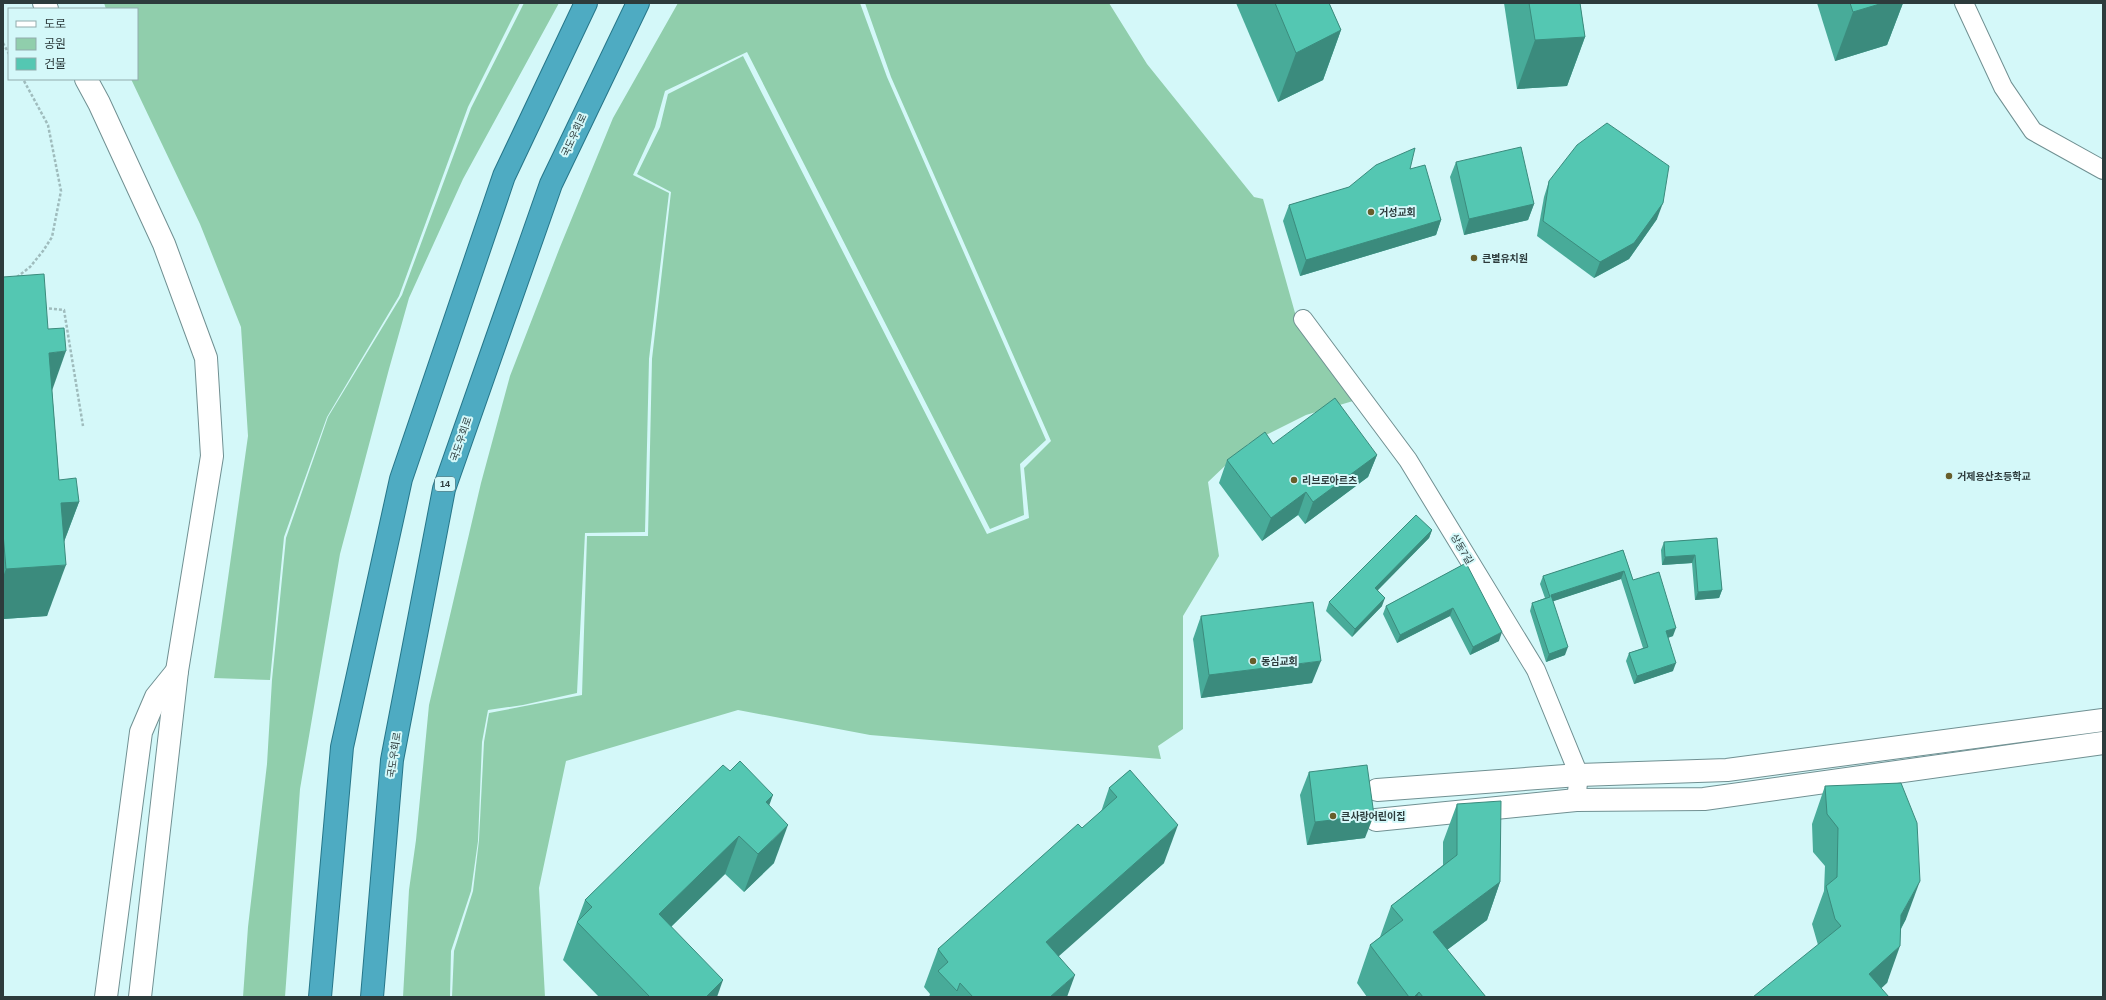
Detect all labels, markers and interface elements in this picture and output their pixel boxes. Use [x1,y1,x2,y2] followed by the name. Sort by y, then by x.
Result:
[8,8,138,80] legend
[44,17,66,31] text: 도로
[44,37,66,51] text: 공원
[44,57,66,71] text: 건물
[559,112,589,158] street label: 국도우회로
[1366,207,1376,217] marker: 거성교회
[1379,207,1416,218] place label: 거성교회
[1469,253,1479,263] marker: 큰별유치원
[1482,253,1528,264] place label: 큰별유치원
[448,415,474,463] street label: 국도우회로
[1957,470,2031,482] place label: 거제용산초등학교
[1944,471,1954,481] marker: 거제용산초등학교
[1289,475,1299,485] marker: 리브로아르츠
[1302,475,1357,486] place label: 리브로아르츠
[435,477,455,491] road number: 14
[1449,532,1475,566] street label: 상동7길
[1248,656,1258,666] marker: 동심교회
[1261,656,1298,667] place label: 동심교회
[385,731,403,779] street label: 국도우회로
[1328,811,1338,821] marker: 큰사랑어린이집
[1341,811,1405,822] place label: 큰사랑어린이집

